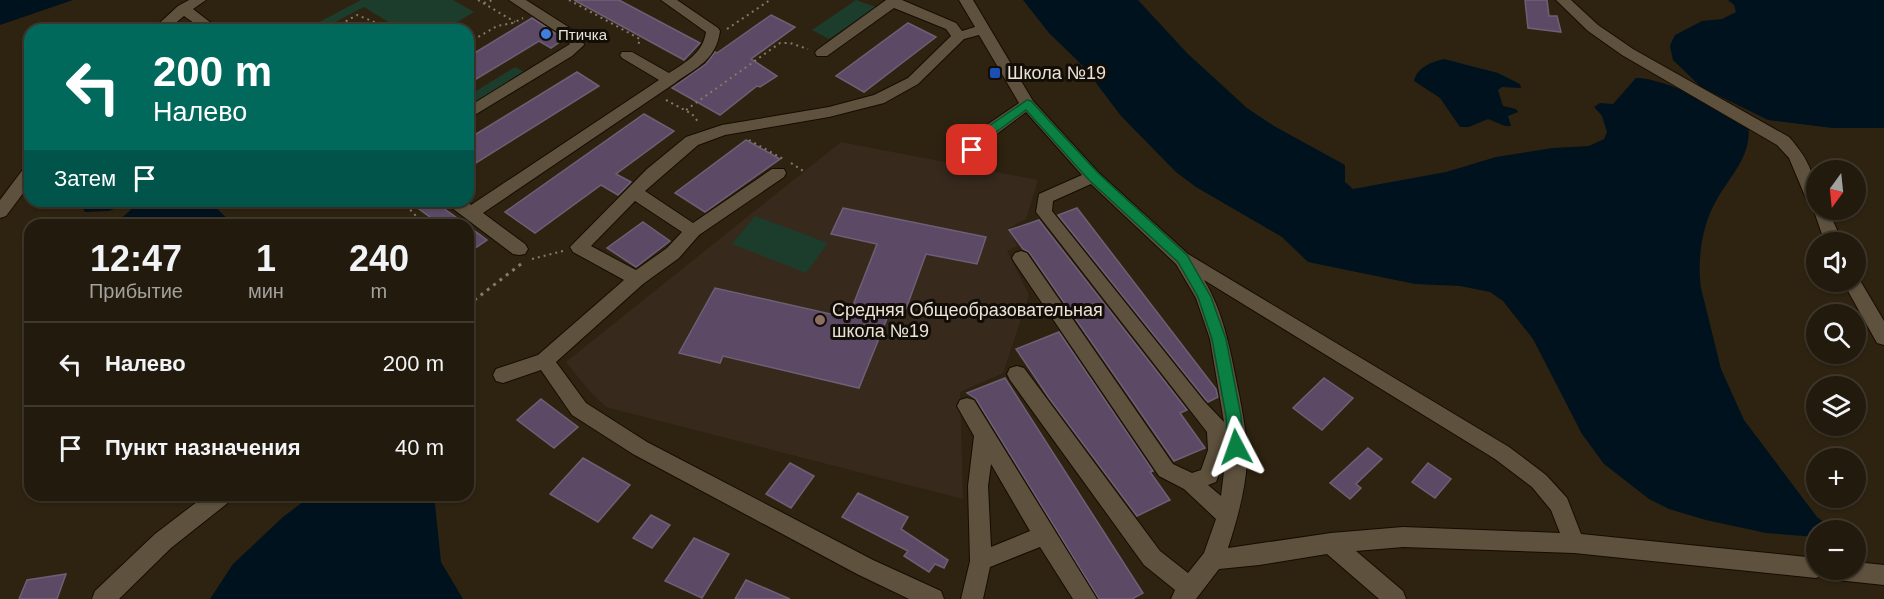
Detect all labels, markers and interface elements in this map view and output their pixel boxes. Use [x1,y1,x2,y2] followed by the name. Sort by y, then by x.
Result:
[558,26,608,43] place label: Птичка
[539,27,553,41] marker: Птичка
[54,48,132,126] icon: left
[153,48,272,95] text: 200 m
[1007,63,1106,83] place label: Школа №19
[988,66,1002,80] marker: Школа №19
[153,97,247,127] text: Налево
[946,124,997,175] pin
[955,133,988,166] icon: arrive
[1806,160,1866,220] north arrow
[1806,160,1866,580] map controls
[128,162,161,195] icon: arrive
[54,166,116,191] text: Затем
[1806,232,1866,292] button: sound
[90,238,182,279] text: 12:47
[256,238,276,279] text: 1
[349,238,409,279] text: 240
[89,280,183,302] text: Прибытие
[248,280,284,302] text: мин
[371,280,387,302] text: m
[832,300,1103,341] place label: Средняя Общеобразовательная школа №19
[1806,304,1866,364] button: search
[813,313,827,327] marker: Средняя Общеобразовательная школа №19
[54,348,87,381] icon: left
[105,351,186,376] text: Налево
[383,351,444,376] text: 200 m
[1806,376,1866,436] button: layers
[1204,415,1268,479] position arrow
[54,432,87,465] icon: arrive
[105,435,301,460] text: Пункт назначения
[395,435,444,460] text: 40 m
[1806,448,1866,508] button: +
[1806,520,1866,580] button: −

